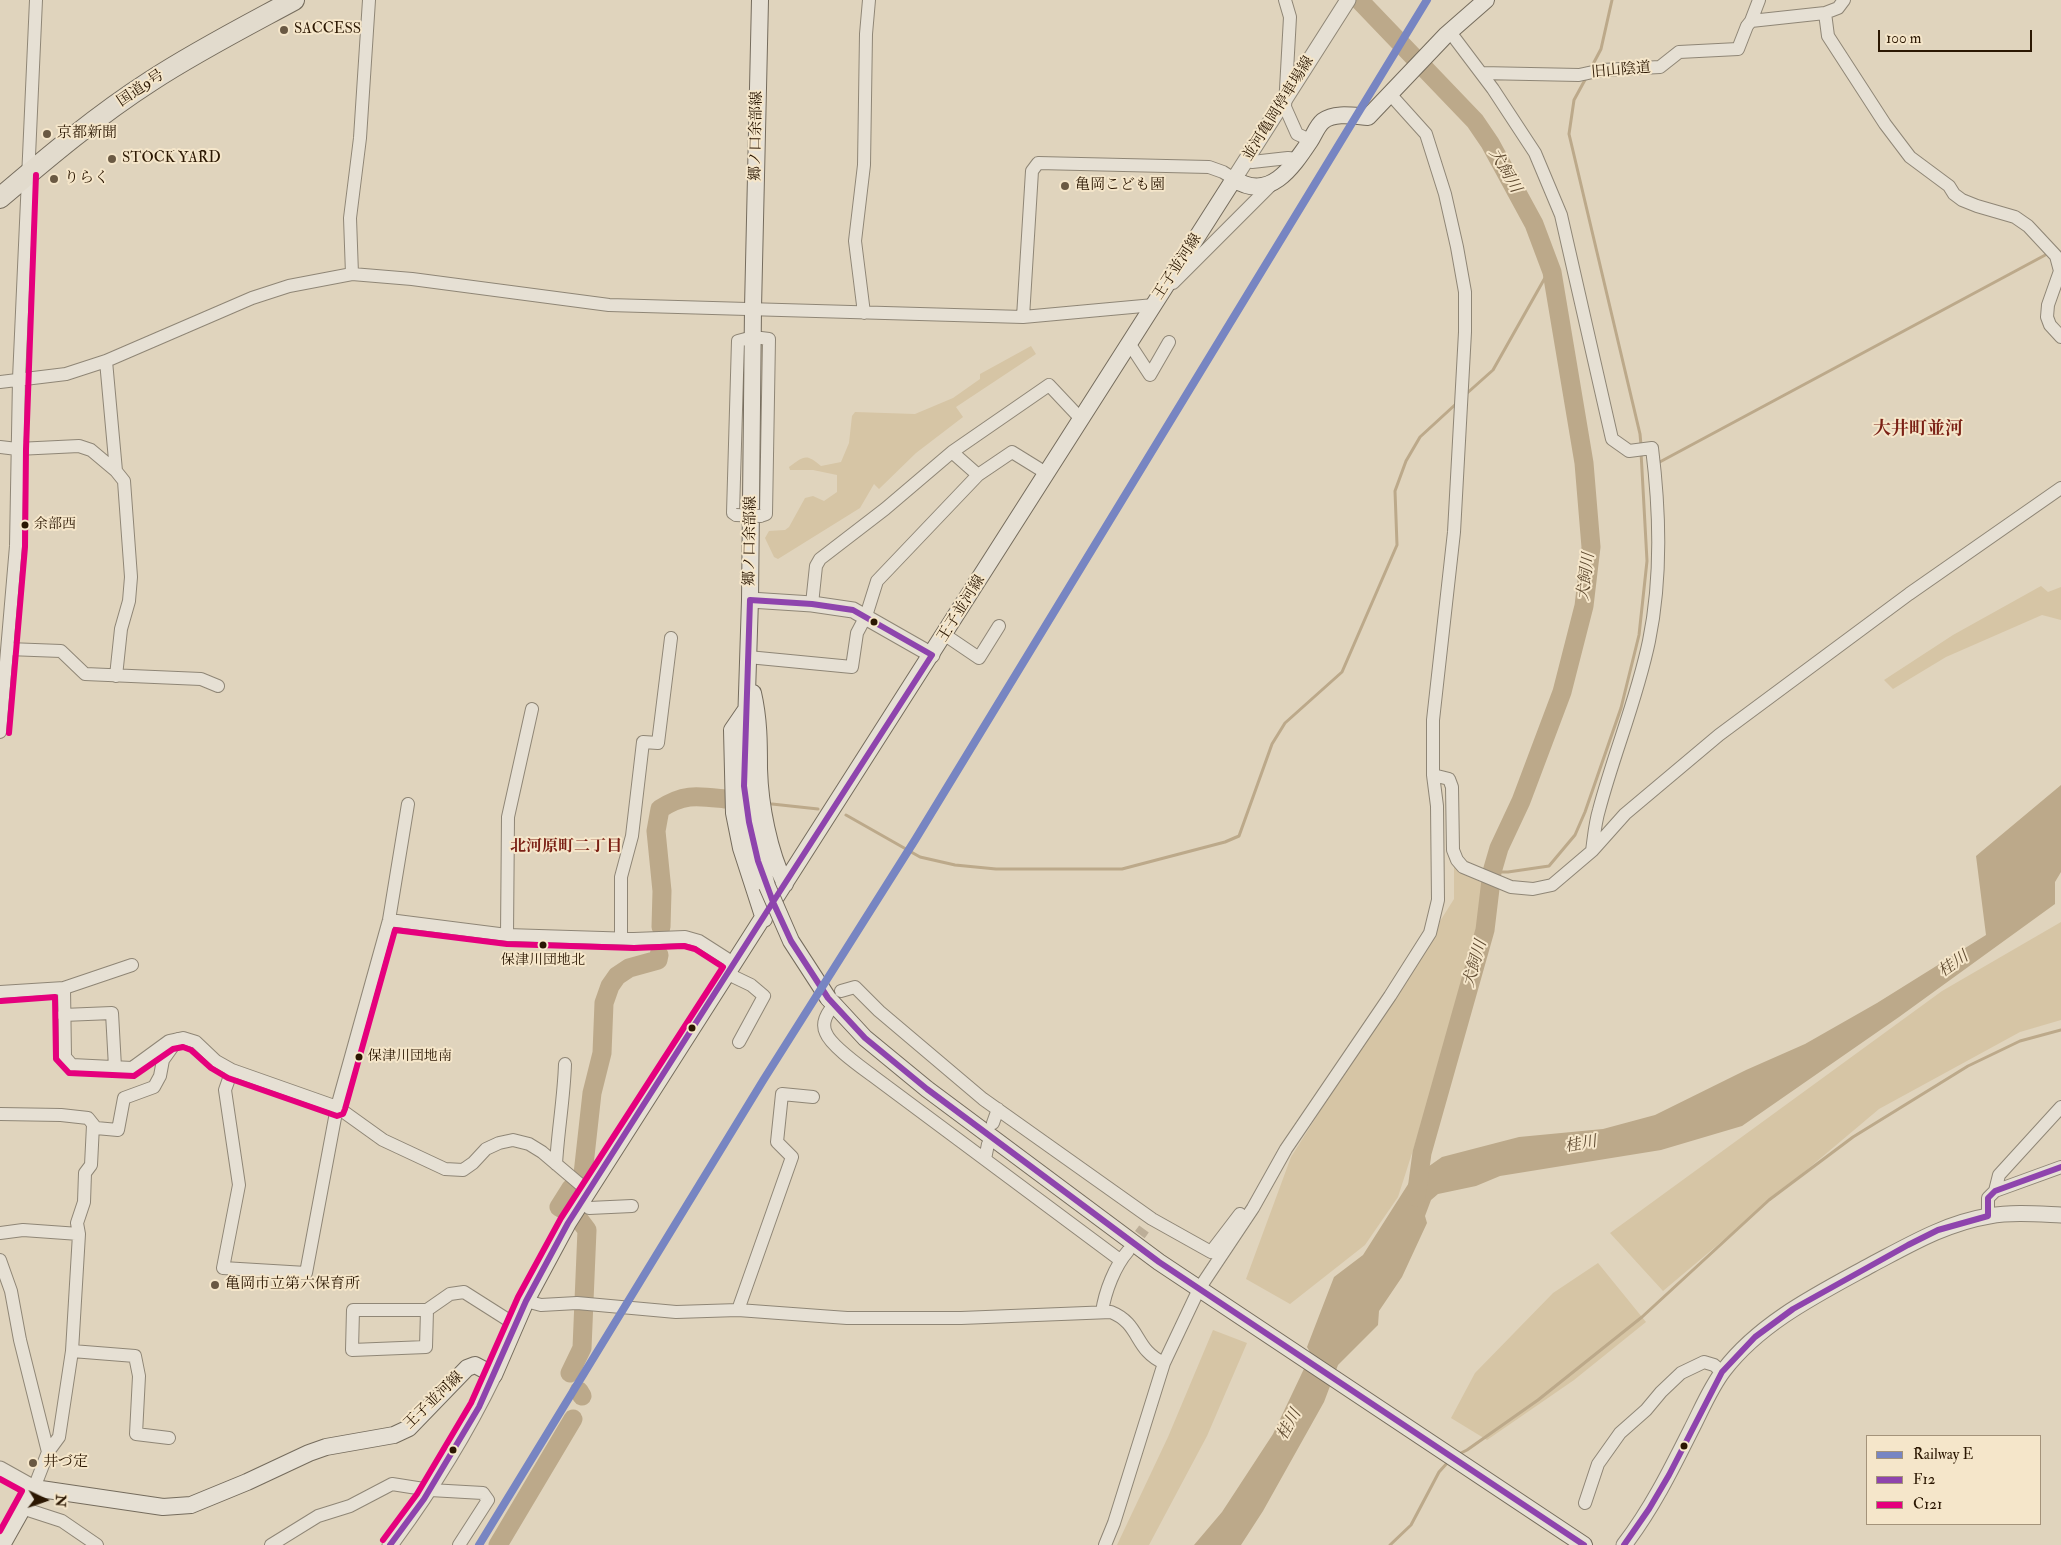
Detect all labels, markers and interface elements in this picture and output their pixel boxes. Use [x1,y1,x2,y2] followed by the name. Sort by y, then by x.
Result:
[1881,20,2035,52] scale bar
[294,21,361,39] place label: SACCESS
[278,24,290,36] marker: SACCESS
[1886,29,1921,48] text: 100 m
[1240,53,1318,165] street label: 並河亀岡停車場線
[1590,59,1652,83] street label: 旧山陰道
[114,67,168,111] street label: 国道9号
[747,91,767,181] street label: 郷ノ口余部線
[57,125,117,143] place label: 京都新聞
[41,128,53,140] marker: 京都新聞
[1484,145,1524,197] water label: 犬飼川
[122,150,221,168] place label: STOCK YARD
[106,153,118,165] marker: STOCK YARD
[64,170,109,188] place label: りらく
[48,173,60,185] marker: りらく
[1075,177,1165,195] place label: 亀岡こども園
[1059,180,1071,192] marker: 亀岡こども園
[1150,231,1206,303] street label: 王子並河線
[1873,419,1963,441] district label: 大井町並河
[741,496,761,586] street label: 郷ノ口余部線
[34,517,76,533] place label: 余部西
[20,520,30,530] marker: 余部西
[1575,552,1599,602] water label: 犬飼川
[934,572,990,646] street label: 王子並河線
[869,617,879,627] unlabelled marker
[510,838,622,858] district label: 北河原町二丁目
[1460,938,1492,990] water label: 犬飼川
[538,940,548,950] marker: 保津川団地北
[1935,948,1973,982] water label: 桂川
[501,953,585,969] place label: 保津川団地北
[687,1023,697,1033] unlabelled marker
[368,1049,452,1065] place label: 保津川団地南
[354,1052,364,1062] marker: 保津川団地南
[1564,1133,1598,1157] water label: 桂川
[225,1276,360,1294] place label: 亀岡市立第六保育所
[209,1279,221,1291] marker: 亀岡市立第六保育所
[401,1368,467,1434] street label: 王子並河線
[1274,1406,1306,1444] water label: 桂川
[1866,1435,2041,1525] legend
[1679,1441,1689,1451] unlabelled marker
[448,1445,458,1455] unlabelled marker
[1913,1445,1973,1464] text: Railway E
[43,1454,88,1472] place label: 井づ定
[27,1457,39,1469] marker: 井づ定
[1913,1470,1935,1489] text: F12
[20,1475,70,1525] north arrow
[52,1494,69,1508] text: N
[1913,1495,1942,1514] text: C121

